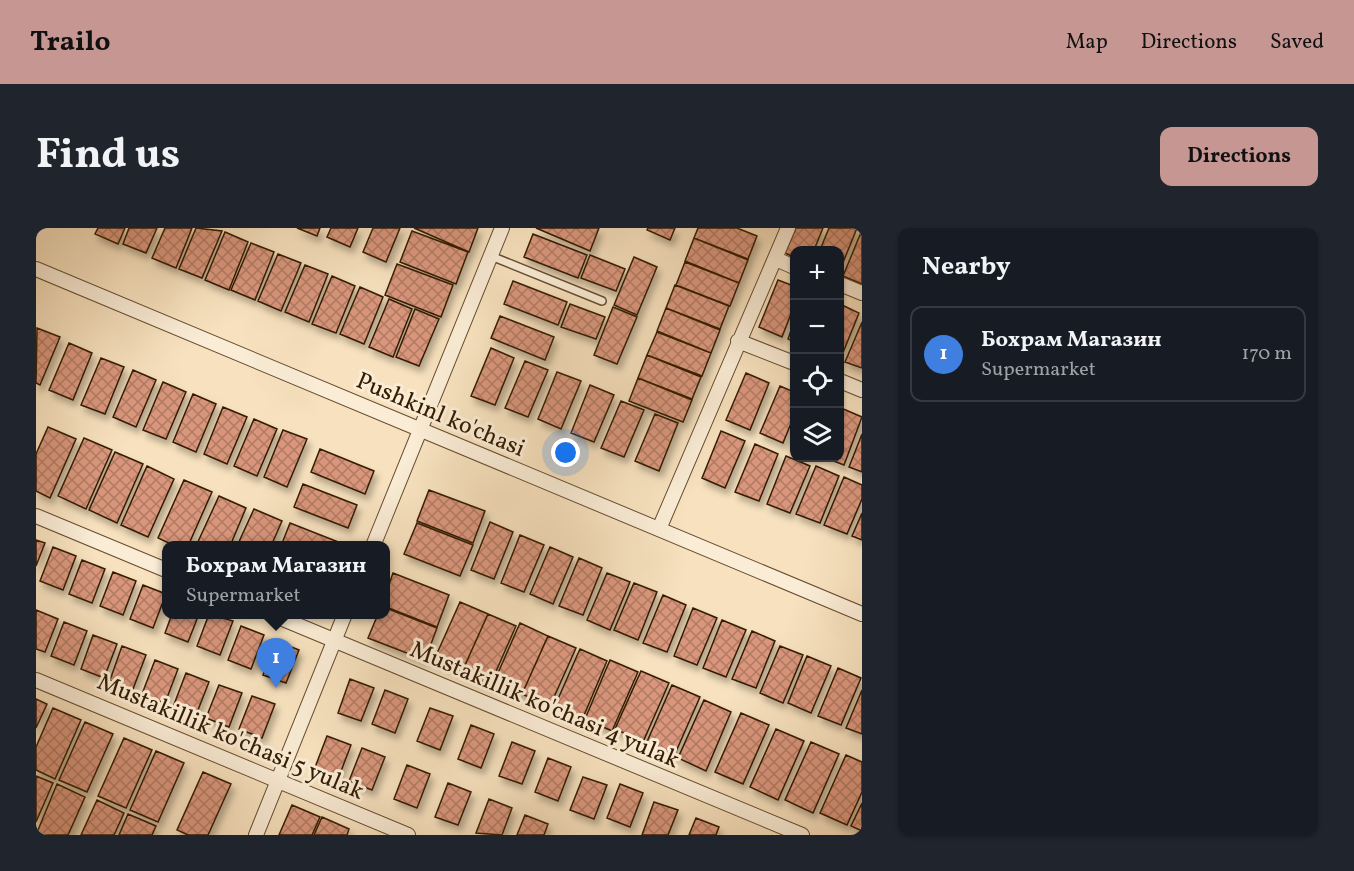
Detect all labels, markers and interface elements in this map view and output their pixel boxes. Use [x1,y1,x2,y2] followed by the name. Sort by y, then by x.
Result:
[30,23,111,62] text: Trailo
[1066,28,1108,57] text: Map
[1141,28,1237,57] text: Directions
[1270,28,1324,57] text: Saved
[36,127,180,186] text: Find us
[1160,127,1318,186] button: Directions
[790,246,844,462] map controls
[790,246,844,300] button: +
[922,249,1011,285] text: Nearby
[790,300,844,354] button: −
[981,325,1162,356] text: Бохрам Магазин
[939,340,948,368] text: 1
[1242,340,1292,368] text: 170 m
[790,354,844,408] button: locate
[981,356,1096,384] text: Supermarket
[350,365,530,467] street label: Pushkinl ko'chasi
[790,408,844,462] button: layers
[551,438,580,467] your location
[162,541,390,619] popup
[186,551,366,582] text: Бохрам Магазин
[186,582,300,610] text: Supermarket
[404,634,684,778] street label: Mustakillik ko'chasi 4 yulak
[256,638,296,688] pin: 1
[92,666,369,810] street label: Mustakillik ko'chasi 5 yulak

